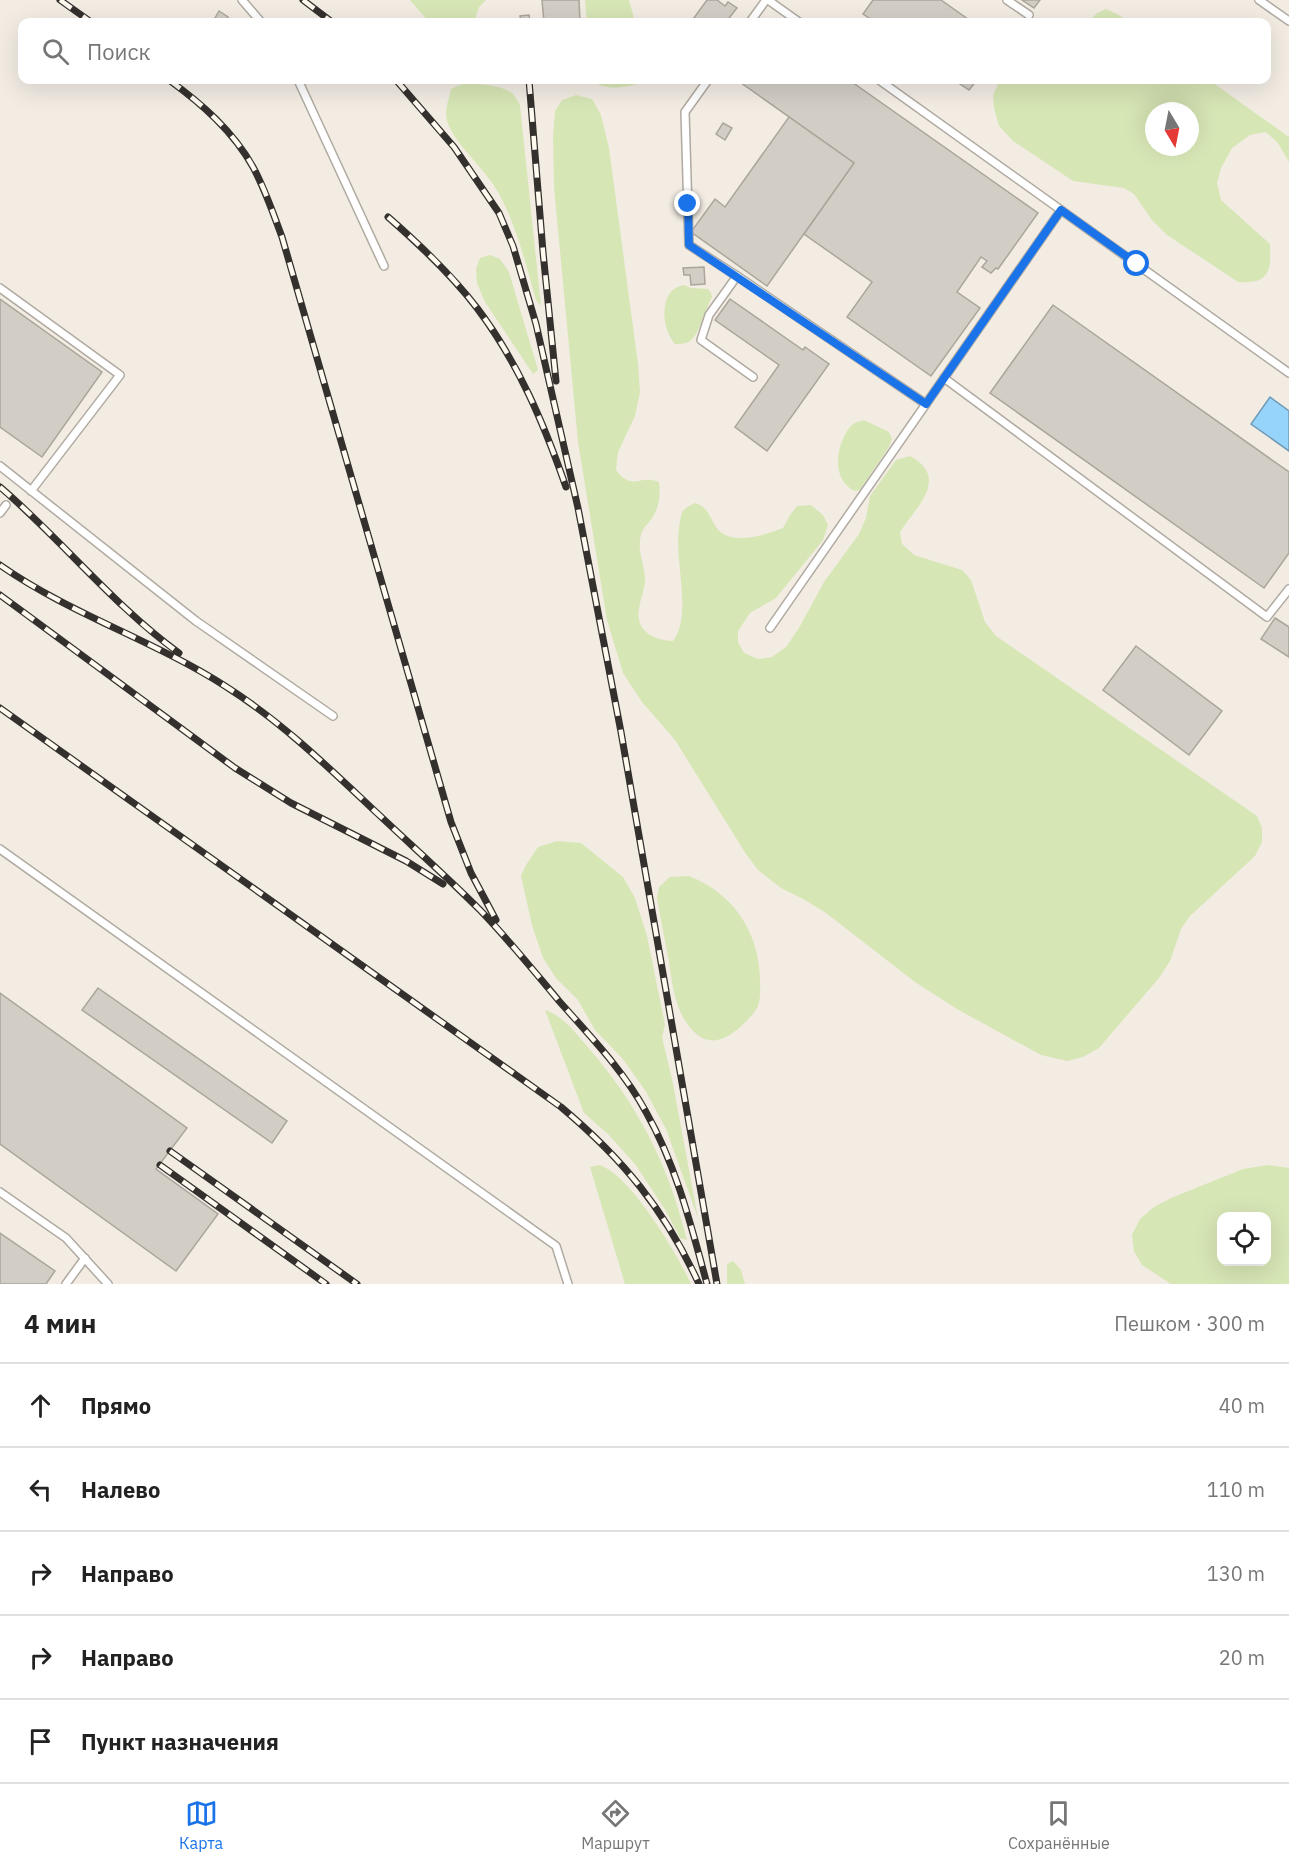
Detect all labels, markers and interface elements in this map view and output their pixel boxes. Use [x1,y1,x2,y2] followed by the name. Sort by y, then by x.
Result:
[18,18,1271,84] search box
[39,35,72,68] icon: search
[87,37,151,66] text: Поиск
[1145,102,1199,156] north arrow
[674,190,700,216] route end
[1123,250,1149,276] route start
[1217,1212,1271,1266] map controls
[1217,1212,1271,1266] button: locate
[24,1306,96,1340] text: 4 мин
[1114,1310,1265,1337] text: Пешком · 300 m
[24,1389,57,1422] icon: ahead
[81,1391,151,1420] text: Прямо
[1219,1392,1265,1419] text: 40 m
[24,1473,57,1506] icon: left
[81,1475,160,1504] text: Налево
[1207,1476,1265,1503] text: 110 m
[24,1557,57,1590] icon: right
[81,1559,174,1588] text: Направо
[1207,1560,1265,1587] text: 130 m
[24,1641,57,1674] icon: right
[81,1643,174,1672] text: Направо
[1219,1644,1265,1671] text: 20 m
[24,1725,57,1758] icon: arrive
[81,1727,279,1756] text: Пункт назначения
[179,1797,223,1853] tab: Карта
[581,1797,650,1853] tab: Маршрут
[1008,1797,1110,1853] tab: Сохранённые

